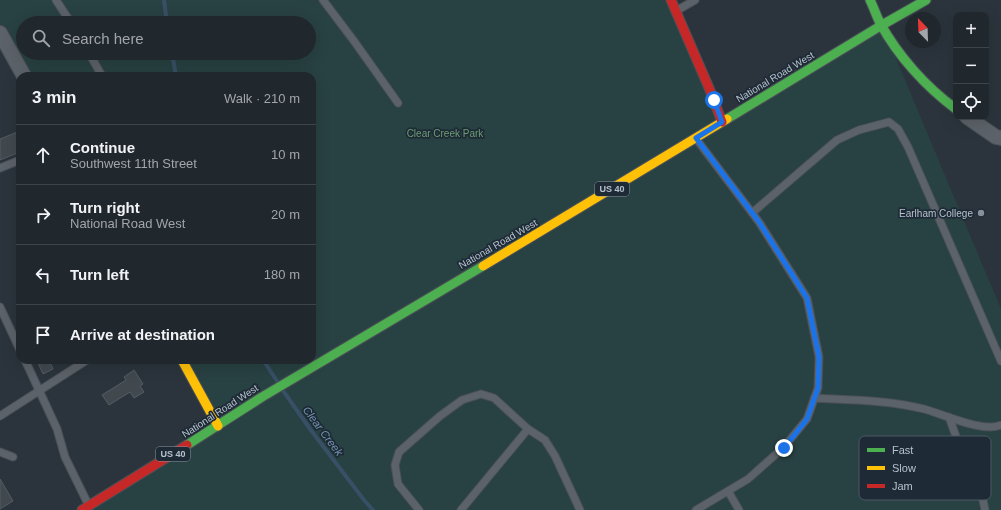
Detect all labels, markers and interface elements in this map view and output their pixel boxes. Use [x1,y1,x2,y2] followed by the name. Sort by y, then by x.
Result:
[905,12,941,48] north arrow
[953,12,989,120] map controls
[953,12,989,48] button: +
[16,16,316,60] search box
[30,27,52,49] icon: search
[62,30,144,47] text: Search here
[953,48,989,84] button: −
[734,49,816,105] street label: National Road West
[953,84,989,120] button: locate
[32,88,76,107] text: 3 min
[224,91,300,106] text: Walk · 210 m
[705,91,723,109] route start
[407,128,484,139] park label: Clear Creek Park
[70,139,135,156] text: Continue
[32,144,54,166] icon: ahead
[271,147,300,162] text: 10 m
[70,156,197,171] text: Southwest 11th Street
[595,182,629,196] road number: US 40
[70,199,140,216] text: Turn right
[32,204,54,226] icon: right
[271,207,300,222] text: 20 m
[899,208,973,219] place label: Earlham College
[976,208,986,218] marker: Earlham College
[70,216,185,231] text: National Road West
[457,217,539,271] street label: National Road West
[32,264,54,286] icon: left
[70,266,129,283] text: Turn left
[264,267,300,282] text: 180 m
[32,324,54,346] icon: arrive
[70,326,215,343] text: Arrive at destination
[180,382,260,440] street label: National Road West
[301,404,346,458] water label: Clear Creek
[859,436,991,500] legend
[775,439,793,457] route end
[892,444,913,456] text: Fast
[156,447,190,461] road number: US 40
[892,462,916,474] text: Slow
[892,480,913,492] text: Jam

